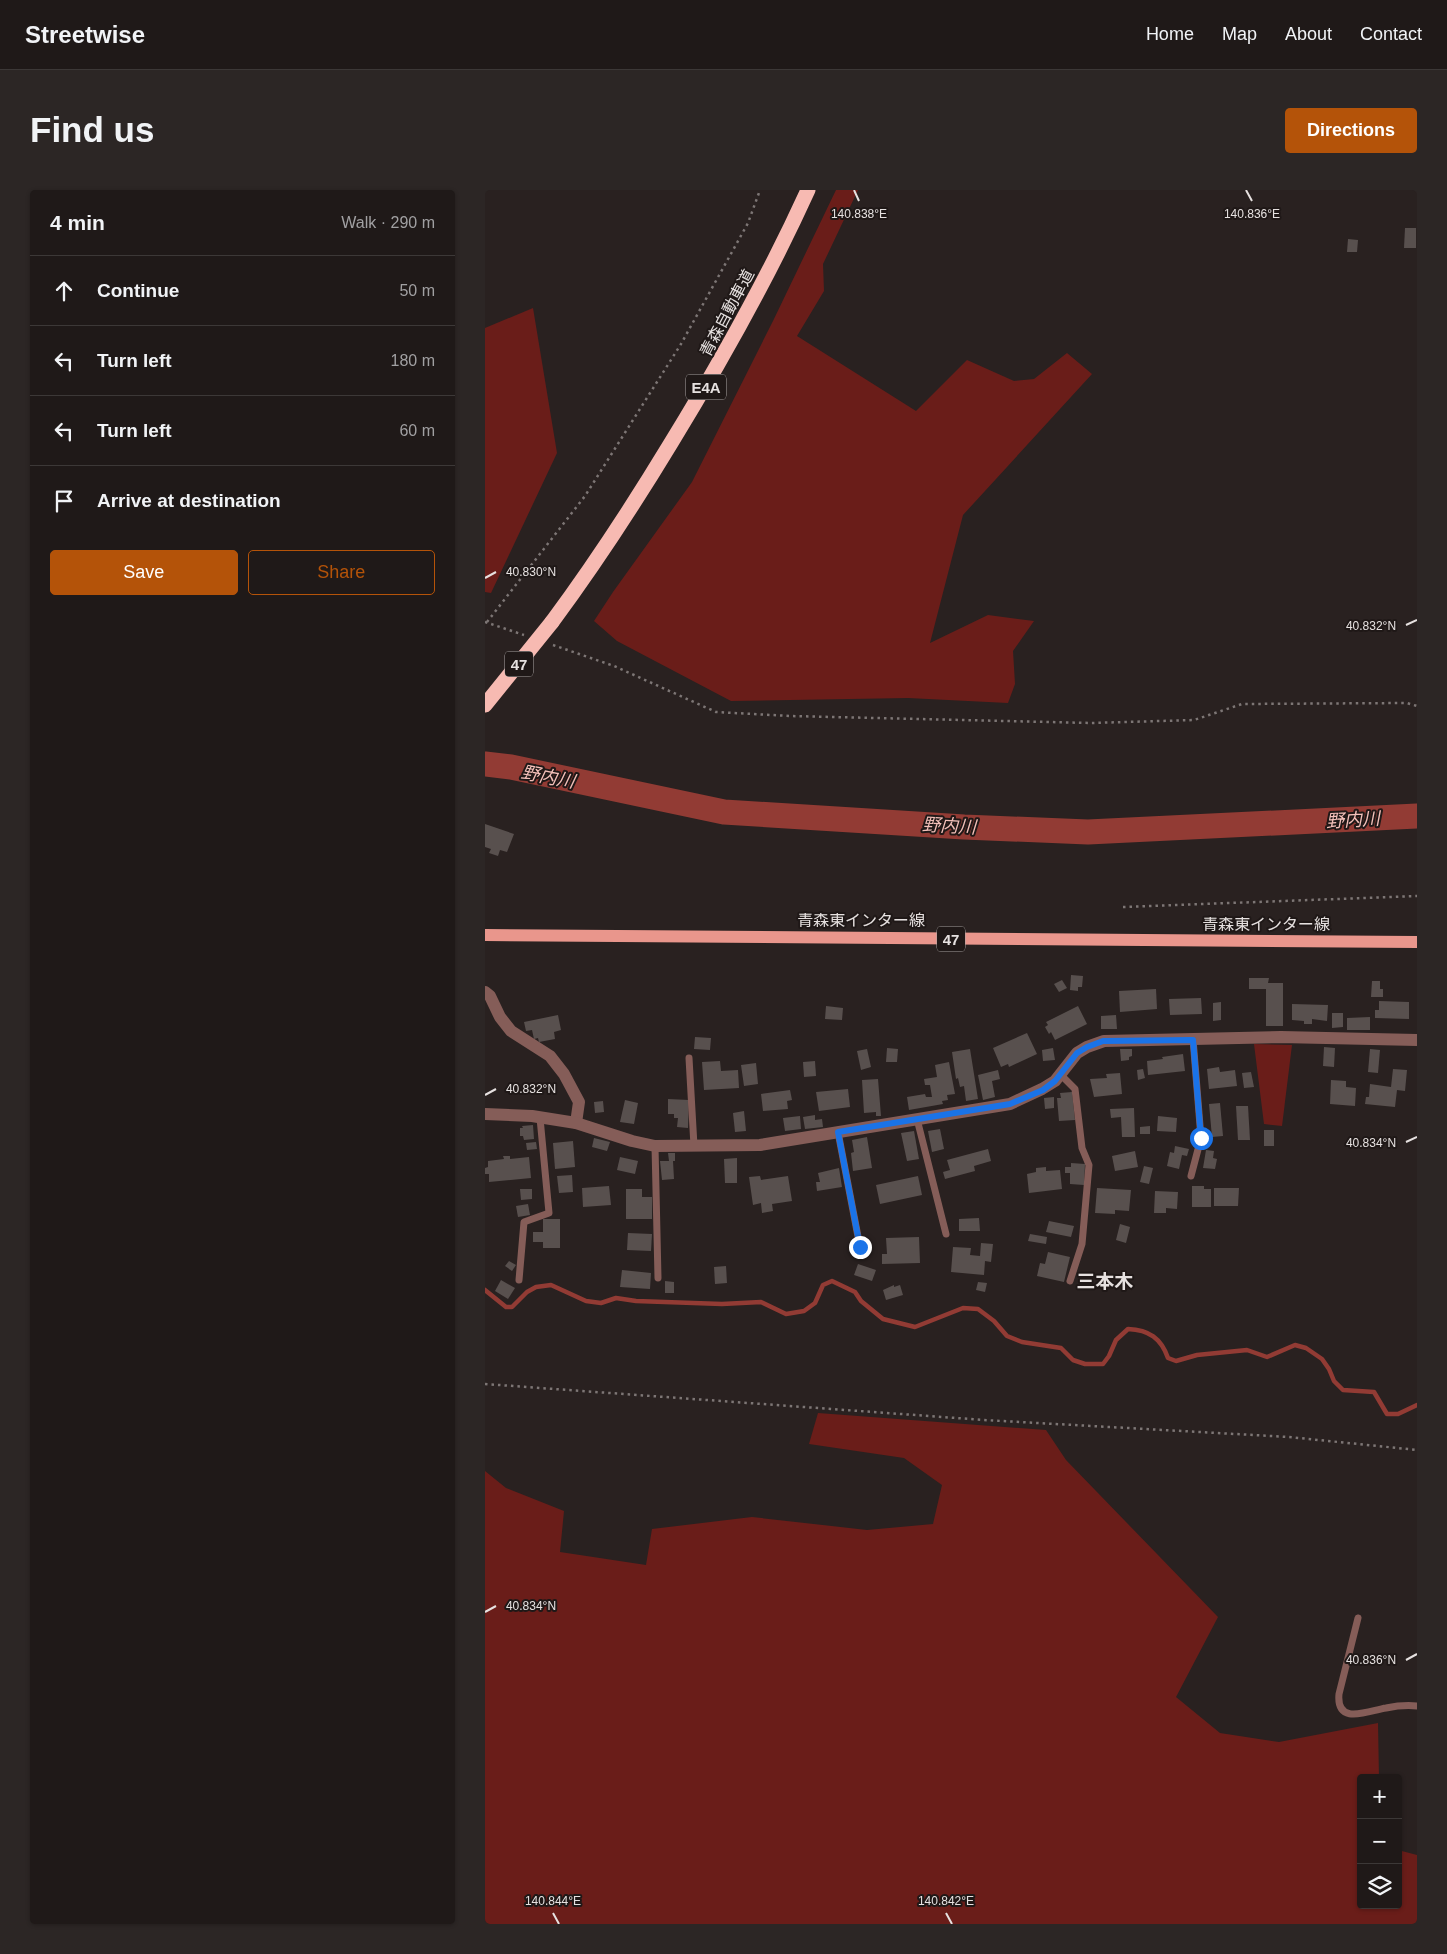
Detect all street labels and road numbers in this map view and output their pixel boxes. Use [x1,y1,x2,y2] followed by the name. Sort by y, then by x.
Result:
[697,267,757,359] street label: 青森自動車道
[686,374,726,400] road number: E4A
[505,652,533,676] road number: 47
[797,912,925,929] street label: 青森東インター線
[1202,916,1330,933] street label: 青森東インター線
[937,926,965,952] road number: 47

